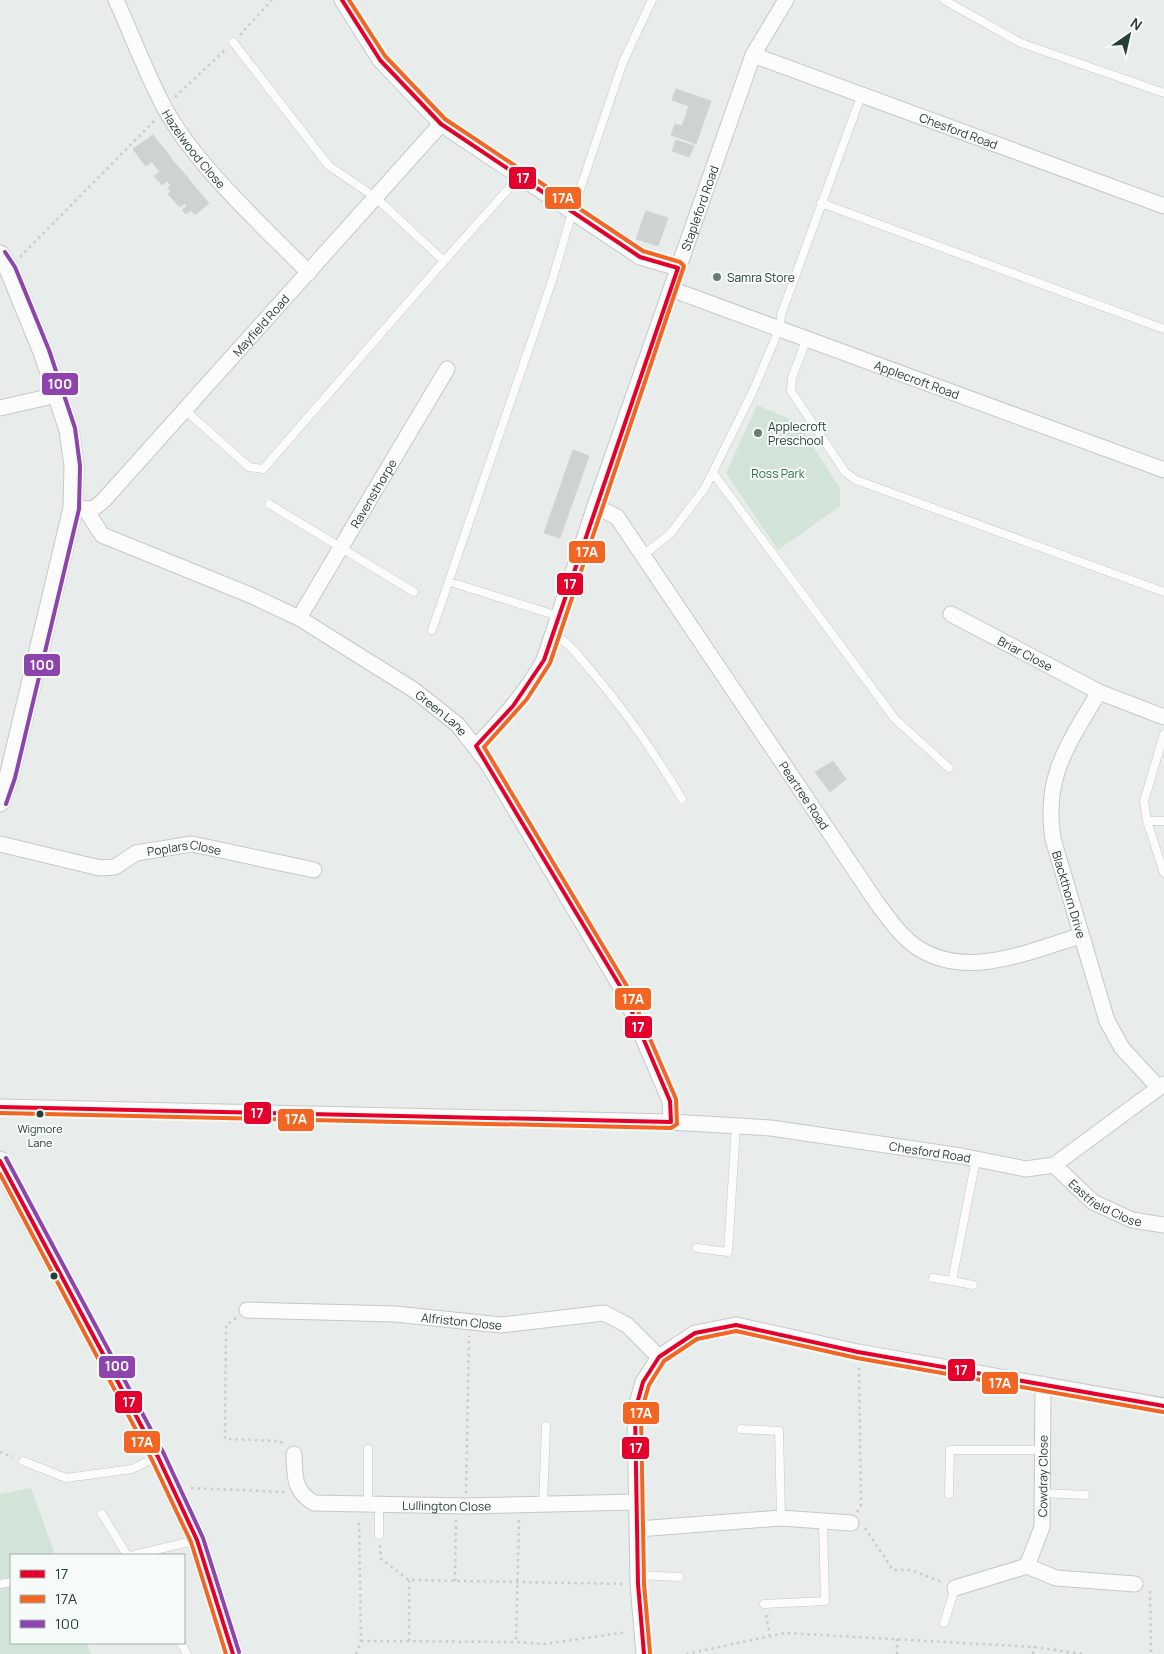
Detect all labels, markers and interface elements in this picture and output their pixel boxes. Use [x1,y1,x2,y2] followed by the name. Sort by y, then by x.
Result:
[1104,10,1154,60] north arrow
[1127,13,1146,34] text: N
[159,106,230,192] street label: Hazelwood Close
[917,108,1000,153] street label: Chesford Road
[677,163,722,253] street label: Stapleford Road
[508,166,537,190] line badge: 17
[516,168,530,187] text: 17
[544,186,582,210] line badge: 17A
[552,188,575,207] text: 17A
[727,269,795,286] place label: Samra Store
[711,271,723,283] marker: Samra Store
[228,291,293,360] street label: Mayfield Road
[872,356,962,403] street label: Applecroft Road
[41,372,79,396] line badge: 100
[48,374,72,393] text: 100
[768,418,827,449] place label: Applecroft Preschool
[752,427,764,439] marker: Applecroft Preschool
[346,456,400,531] street label: Ravensthorpe
[751,465,806,482] park label: Ross Park
[568,540,606,564] line badge: 17A
[576,542,599,561] text: 17A
[556,572,584,596] line badge: 17
[563,574,577,593] text: 17
[995,632,1056,675] street label: Briar Close
[23,653,61,677] line badge: 100
[30,655,54,674] text: 100
[412,686,472,739] street label: Green Lane
[775,758,834,833] street label: Peartree Road
[146,835,223,860] street label: Poplars Close
[1048,849,1090,940] street label: Blackthorn Drive
[614,987,652,1011] line badge: 17A
[622,989,645,1008] text: 17A
[624,1015,653,1039] line badge: 17
[631,1017,645,1036] text: 17
[243,1101,272,1125] line badge: 17
[250,1103,264,1122] text: 17
[277,1108,315,1132] line badge: 17A
[35,1109,45,1119] marker: Wigmore Lane
[285,1109,308,1128] text: 17A
[17,1121,63,1150] place label: Wigmore Lane
[888,1137,972,1166] street label: Chesford Road
[1065,1175,1143,1230] street label: Eastfield Close
[49,1271,59,1281] unlabelled marker
[420,1308,503,1334] street label: Alfriston Close
[98,1355,136,1379] line badge: 100
[105,1356,129,1375] text: 100
[947,1358,976,1382] line badge: 17
[954,1360,968,1379] text: 17
[981,1371,1019,1395] line badge: 17A
[989,1373,1012,1392] text: 17A
[114,1390,143,1414] line badge: 17
[122,1392,136,1411] text: 17
[622,1401,660,1425] line badge: 17A
[630,1403,653,1422] text: 17A
[123,1430,161,1454] line badge: 17A
[131,1432,154,1451] text: 17A
[1034,1435,1051,1517] street label: Cowdray Close
[621,1436,650,1460] line badge: 17
[629,1438,643,1457] text: 17
[402,1496,491,1515] street label: Lullington Close
[10,1554,185,1644] legend
[55,1563,68,1584] text: 17
[55,1588,78,1609] text: 17A
[55,1613,79,1634] text: 100

